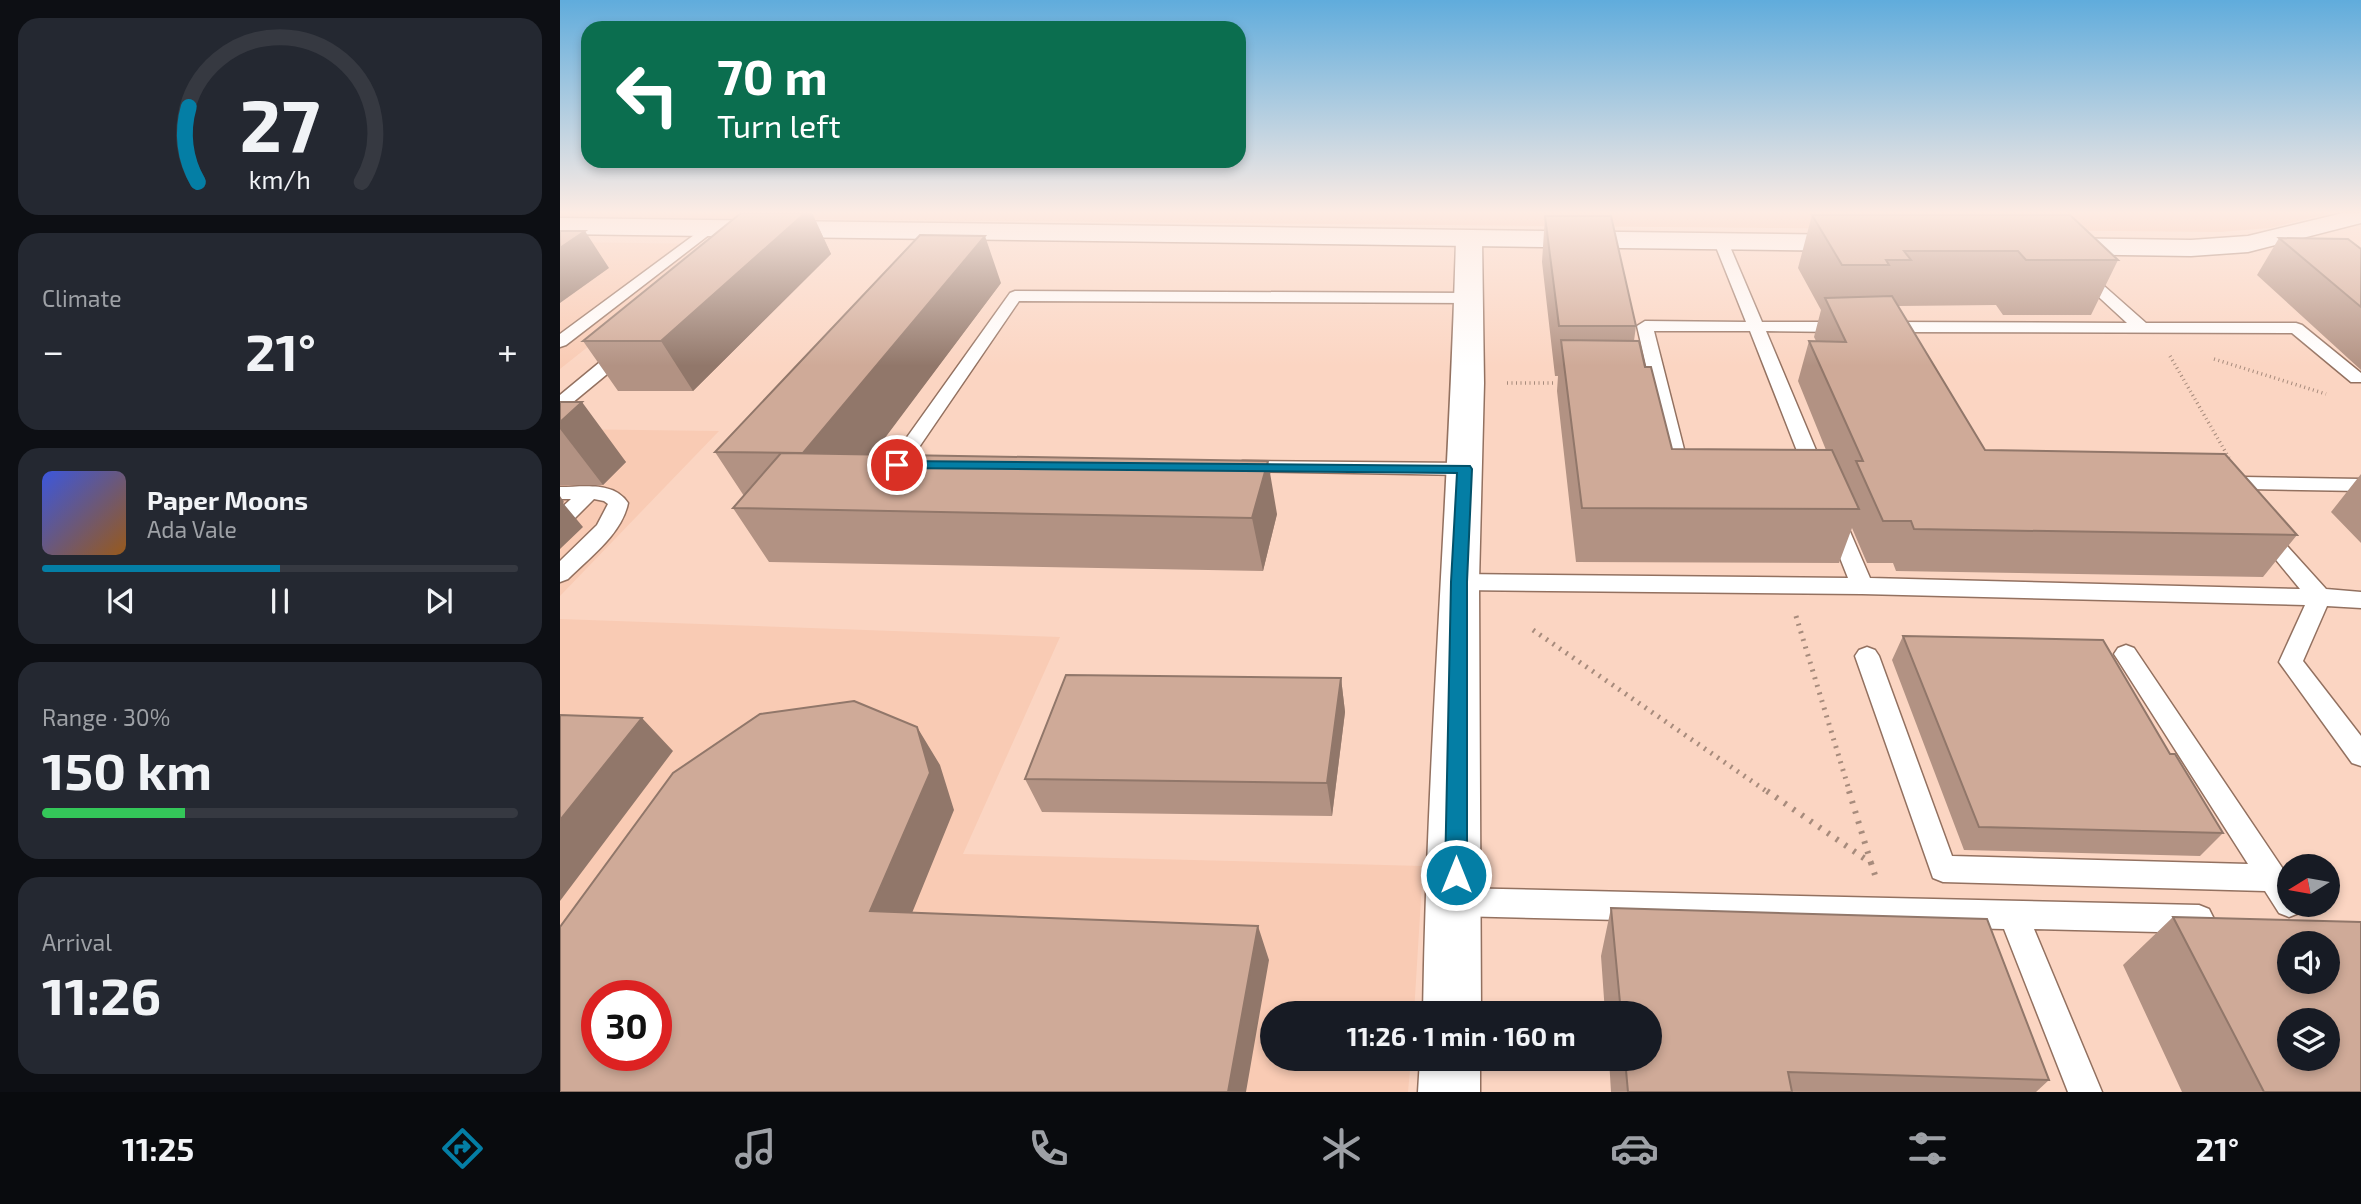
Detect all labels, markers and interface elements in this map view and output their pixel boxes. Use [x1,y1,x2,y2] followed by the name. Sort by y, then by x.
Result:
[717,46,828,105] text: 70 m
[602,49,693,140] icon: left
[240,80,320,168] text: 27
[717,106,841,144] text: Turn left
[249,164,311,194] text: km/h
[42,284,122,312] text: Climate
[245,319,316,381] text: 21°
[42,327,64,373] text: −
[497,327,518,373] text: +
[867,435,927,495] pin
[878,446,916,484] icon: arrive
[147,484,308,515] text: Paper Moons
[147,515,237,543] text: Ada Vale
[102,582,140,620] icon: previous
[261,582,299,620] icon: pause
[420,582,458,620] icon: next
[42,703,170,731] text: Range · 30%
[42,738,212,800] text: 150 km
[1419,838,1493,912] position arrow
[2277,854,2340,917] north arrow
[2277,854,2340,1071] map controls
[42,928,112,956] text: Arrival
[2277,931,2340,994] button: sound
[42,963,161,1025] text: 11:26
[581,980,672,1071] speed limit sign: 30
[2277,1008,2340,1071] button: layers
[1346,1020,1576,1051] text: 11:26 · 1 min · 160 m
[438,1124,487,1173] icon: directions
[731,1124,780,1173] icon: music
[1024,1124,1073,1173] icon: phone
[1317,1124,1366,1173] icon: climate
[1610,1124,1659,1173] icon: car
[1903,1124,1952,1173] icon: filters
[122,1129,194,1167] text: 11:25
[2196,1129,2239,1167] text: 21°

